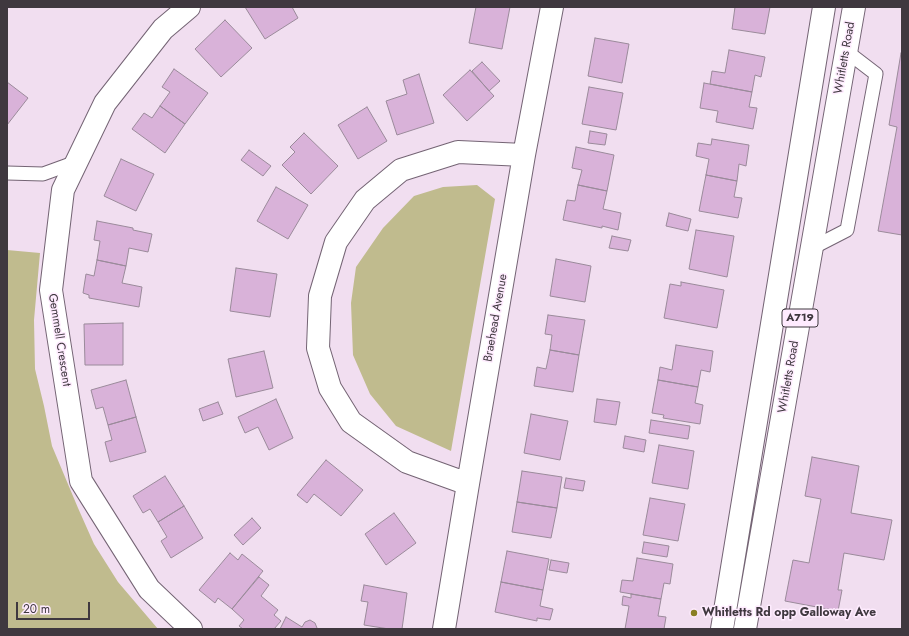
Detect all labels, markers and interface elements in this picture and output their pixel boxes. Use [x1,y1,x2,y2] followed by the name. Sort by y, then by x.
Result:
[832,21,858,95] street label: Whitletts Road
[481,273,511,363] street label: Braehead Avenue
[45,293,73,387] street label: Gemmell Crescent
[782,309,818,327] road number: A719
[776,340,802,414] street label: Whitletts Road
[18,594,92,620] scale bar
[23,600,50,618] text: 20 m
[702,606,876,620] place label: Whitletts Rd opp Galloway Ave
[689,608,699,618] marker: Whitletts Rd opp Galloway Ave

